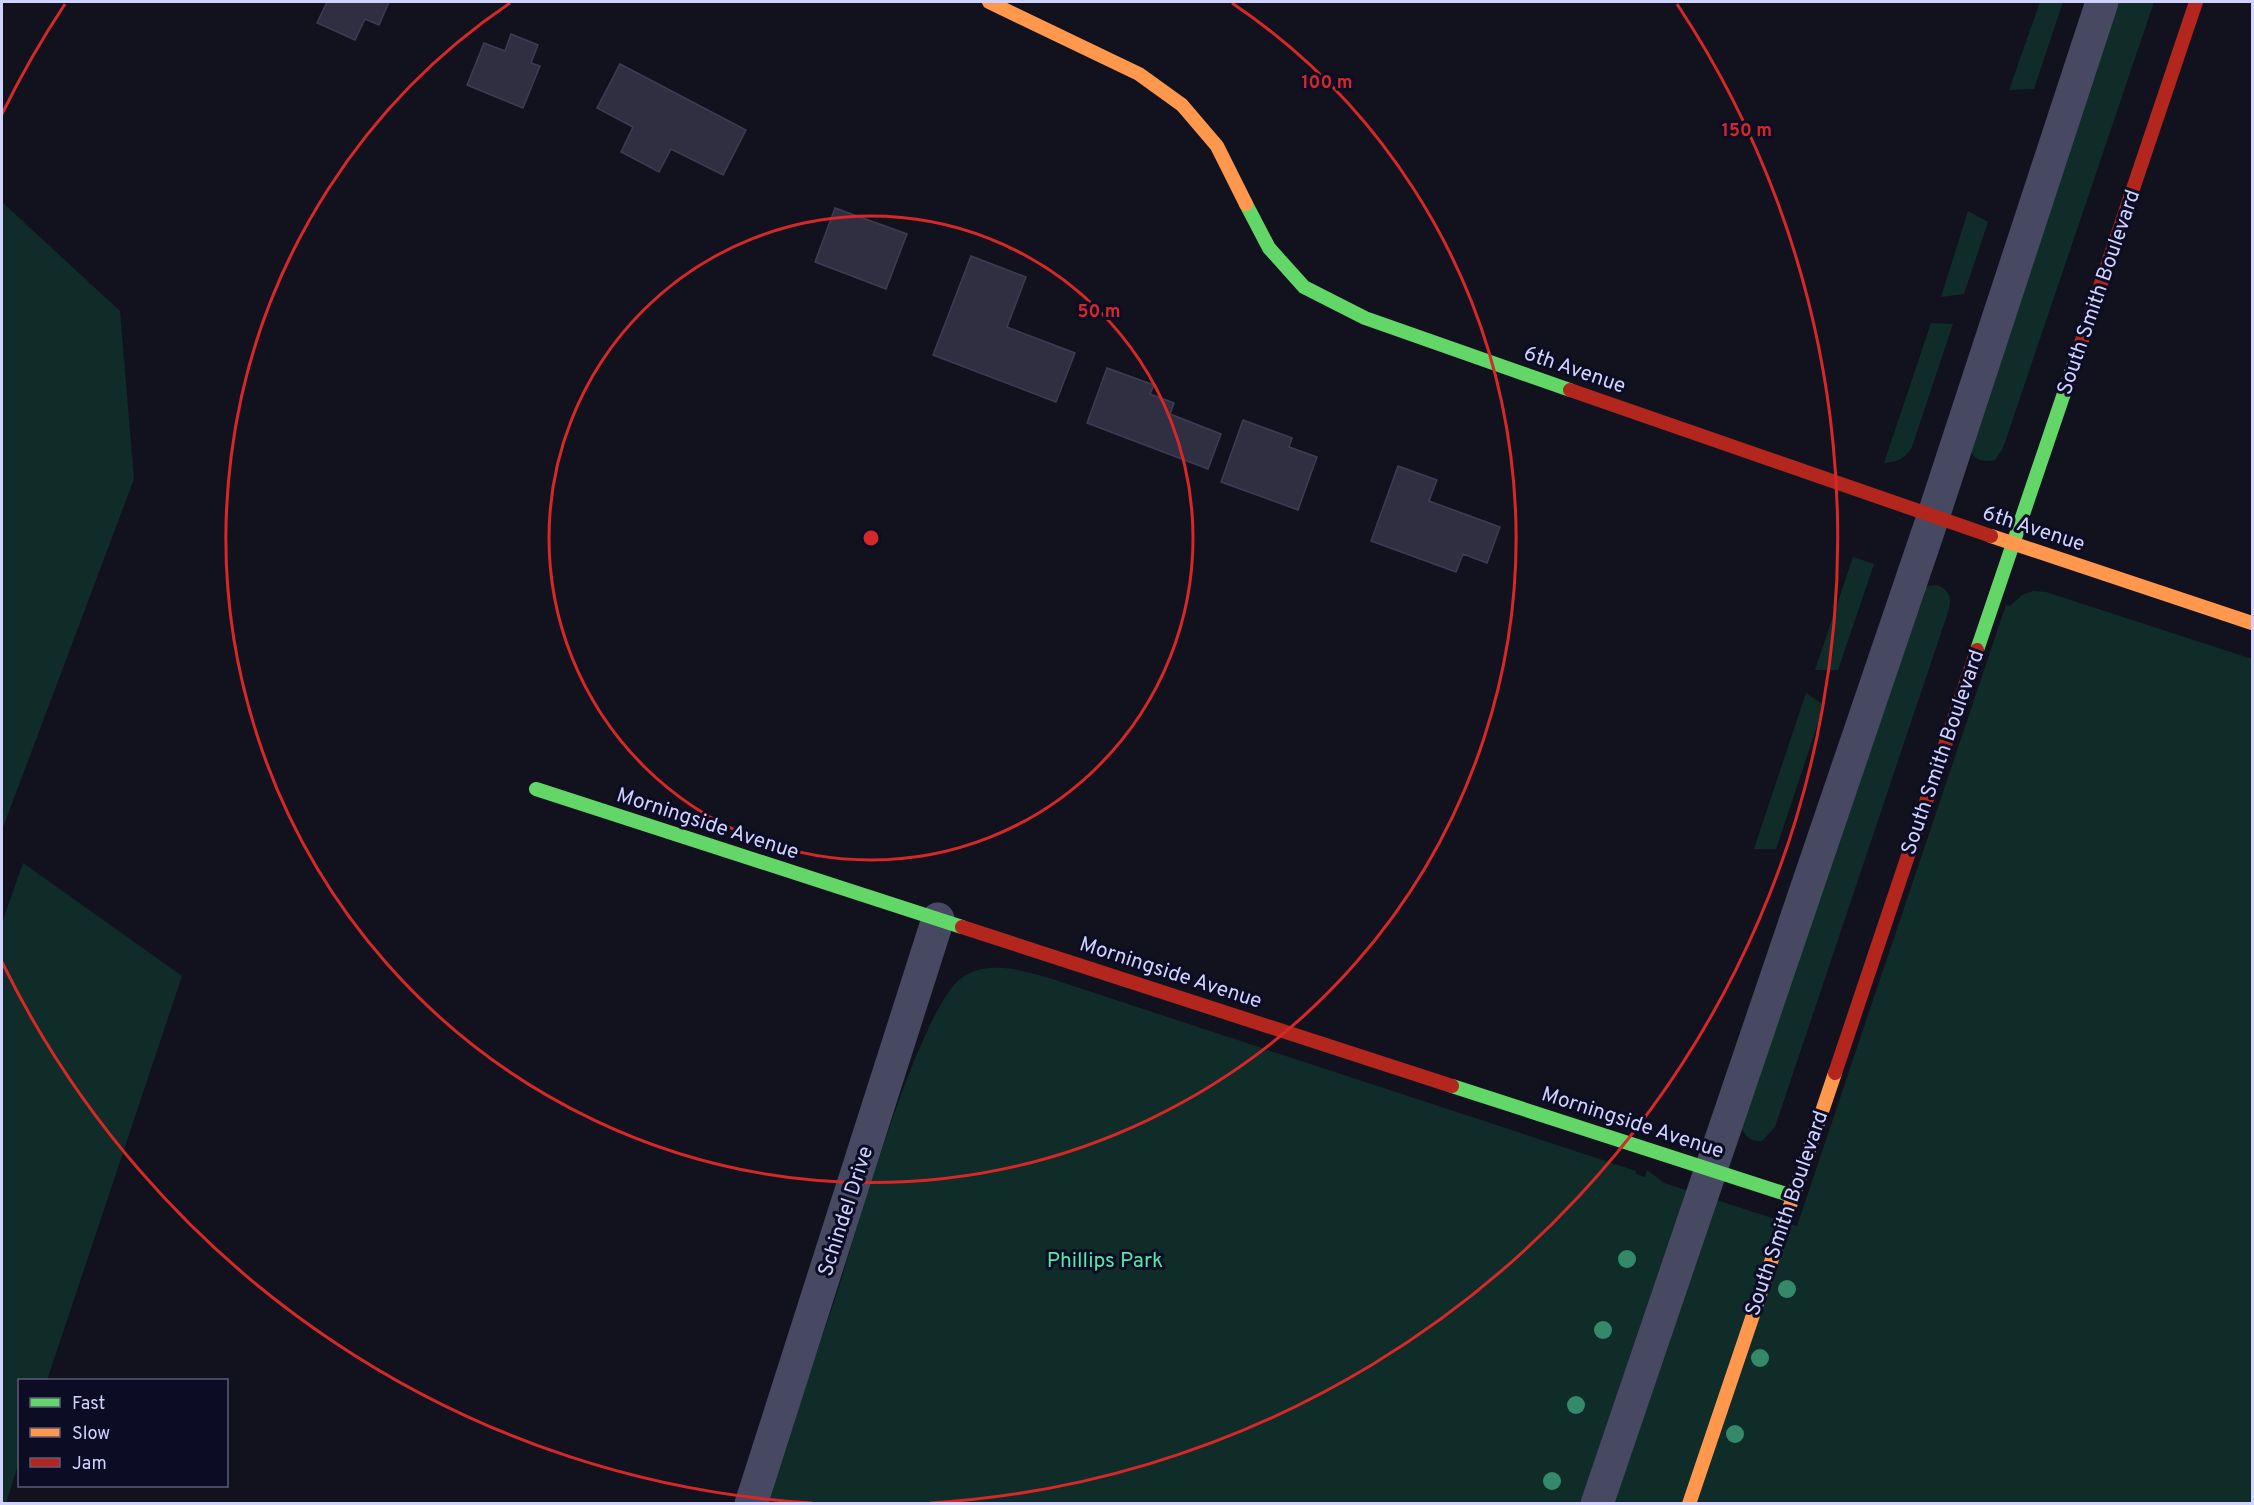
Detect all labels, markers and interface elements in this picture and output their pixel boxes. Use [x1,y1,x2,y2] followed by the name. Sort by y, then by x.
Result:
[1301,72,1353,95] text: 100 m
[1722,120,1772,143] text: 150 m
[2052,186,2147,399] street label: South Smith Boulevard
[1077,301,1121,324] text: 50 m
[1520,340,1629,400] street label: 6th Avenue
[1979,500,2088,559] street label: 6th Avenue
[861,528,881,548] centre of rings
[1896,646,1991,859] street label: South Smith Boulevard
[613,782,802,867] street label: Morningside Avenue
[1076,931,1265,1016] street label: Morningside Avenue
[1538,1081,1727,1166] street label: Morningside Avenue
[1740,1107,1835,1320] street label: South Smith Boulevard
[813,1143,880,1280] street label: Schindel Drive
[1047,1248,1163,1275] park label: Phillips Park
[18,1379,228,1487] legend
[72,1393,105,1416] text: Fast
[72,1423,110,1446] text: Slow
[72,1453,107,1476] text: Jam

